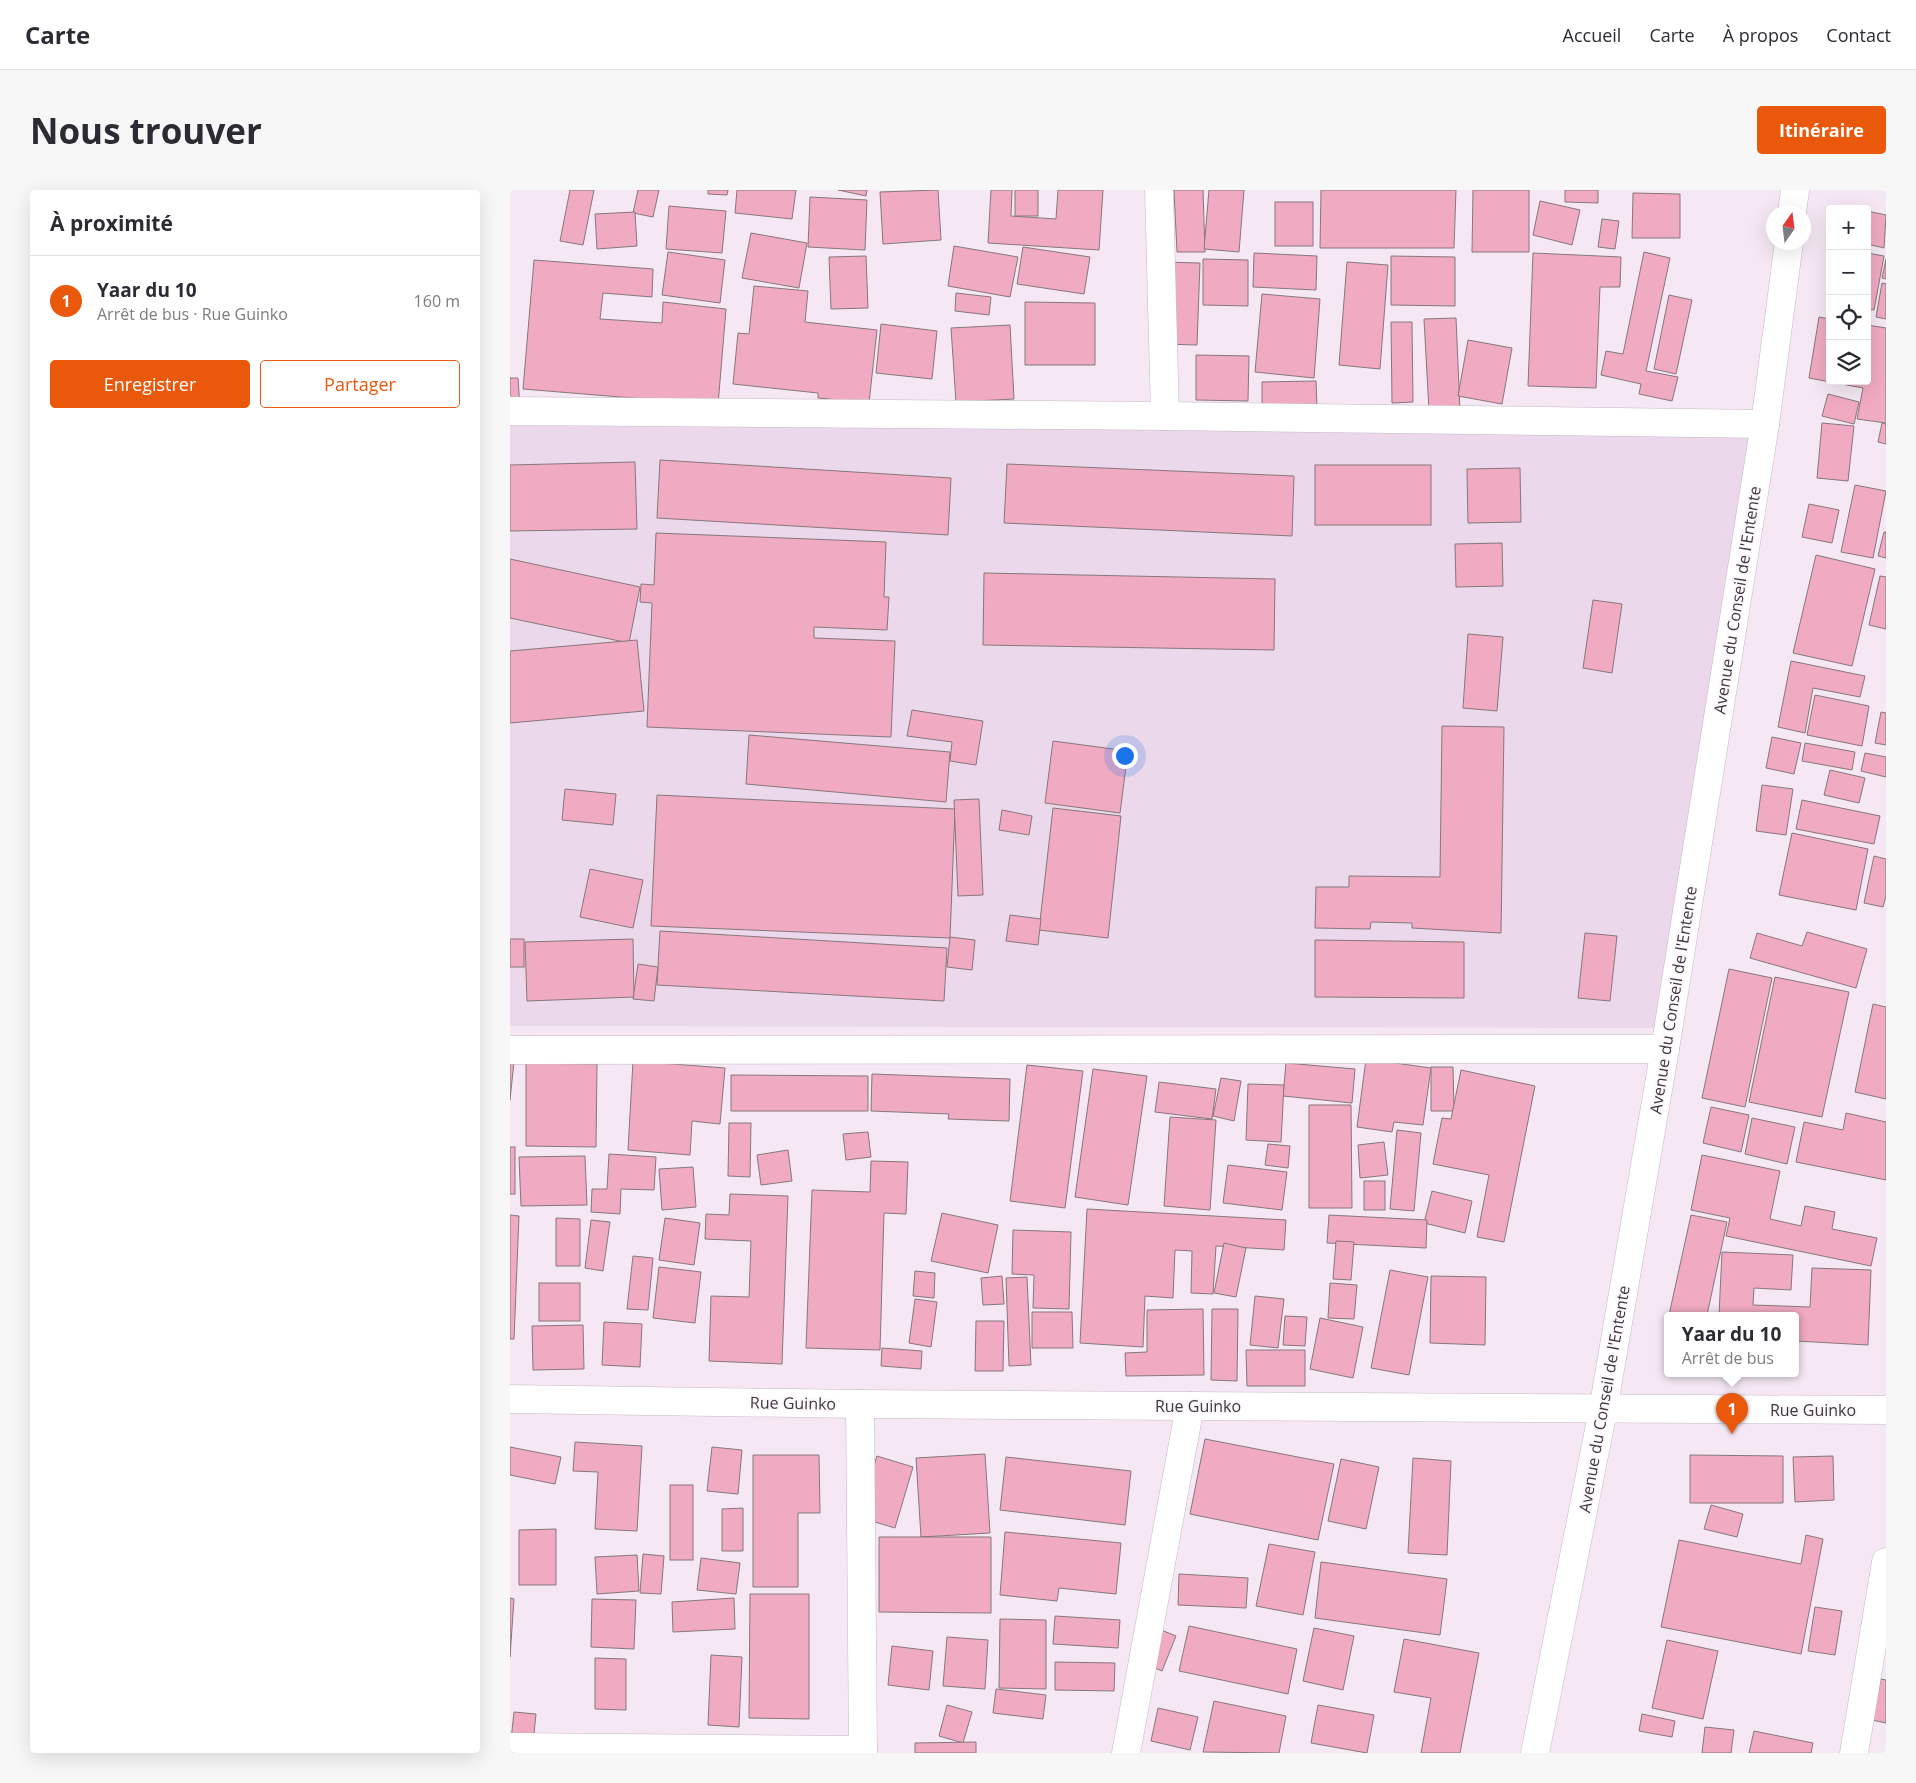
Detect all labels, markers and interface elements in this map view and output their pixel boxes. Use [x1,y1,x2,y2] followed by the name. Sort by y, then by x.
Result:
[25,18,90,51] text: Carte
[1563,23,1621,47] text: Accueil
[1649,23,1695,47] text: Carte
[1723,23,1798,47] text: À propos
[1826,23,1891,47] text: Contact
[1757,106,1886,154] button: Itinéraire
[30,107,262,154] text: Nous trouver
[1766,205,1811,250] north arrow
[1826,205,1871,385] map controls
[1826,205,1871,250] button: +
[50,209,173,237] text: À proximité
[1826,250,1871,295] button: −
[97,277,197,303] text: Yaar du 10
[61,290,71,312] text: 1
[414,290,460,312] text: 160 m
[1826,295,1871,340] button: locate
[97,303,288,325] text: Arrêt de bus · Rue Guinko
[1826,340,1871,385] button: layers
[50,360,250,408] button: Enregistrer
[260,360,460,408] button: Partager
[1708,485,1766,715] street label: Avenue du Conseil de l'Entente
[1112,743,1138,769] your location
[1644,885,1702,1115] street label: Avenue du Conseil de l'Entente
[1573,1284,1635,1514] street label: Avenue du Conseil de l'Entente
[1664,1312,1799,1377] popup
[1682,1321,1781,1347] text: Yaar du 10
[1682,1347,1774,1369] text: Arrêt de bus
[750,1391,836,1415] street label: Rue Guinko
[1716,1393,1748,1434] pin: 1
[1155,1395,1241,1417] street label: Rue Guinko
[1770,1399,1856,1421] street label: Rue Guinko

